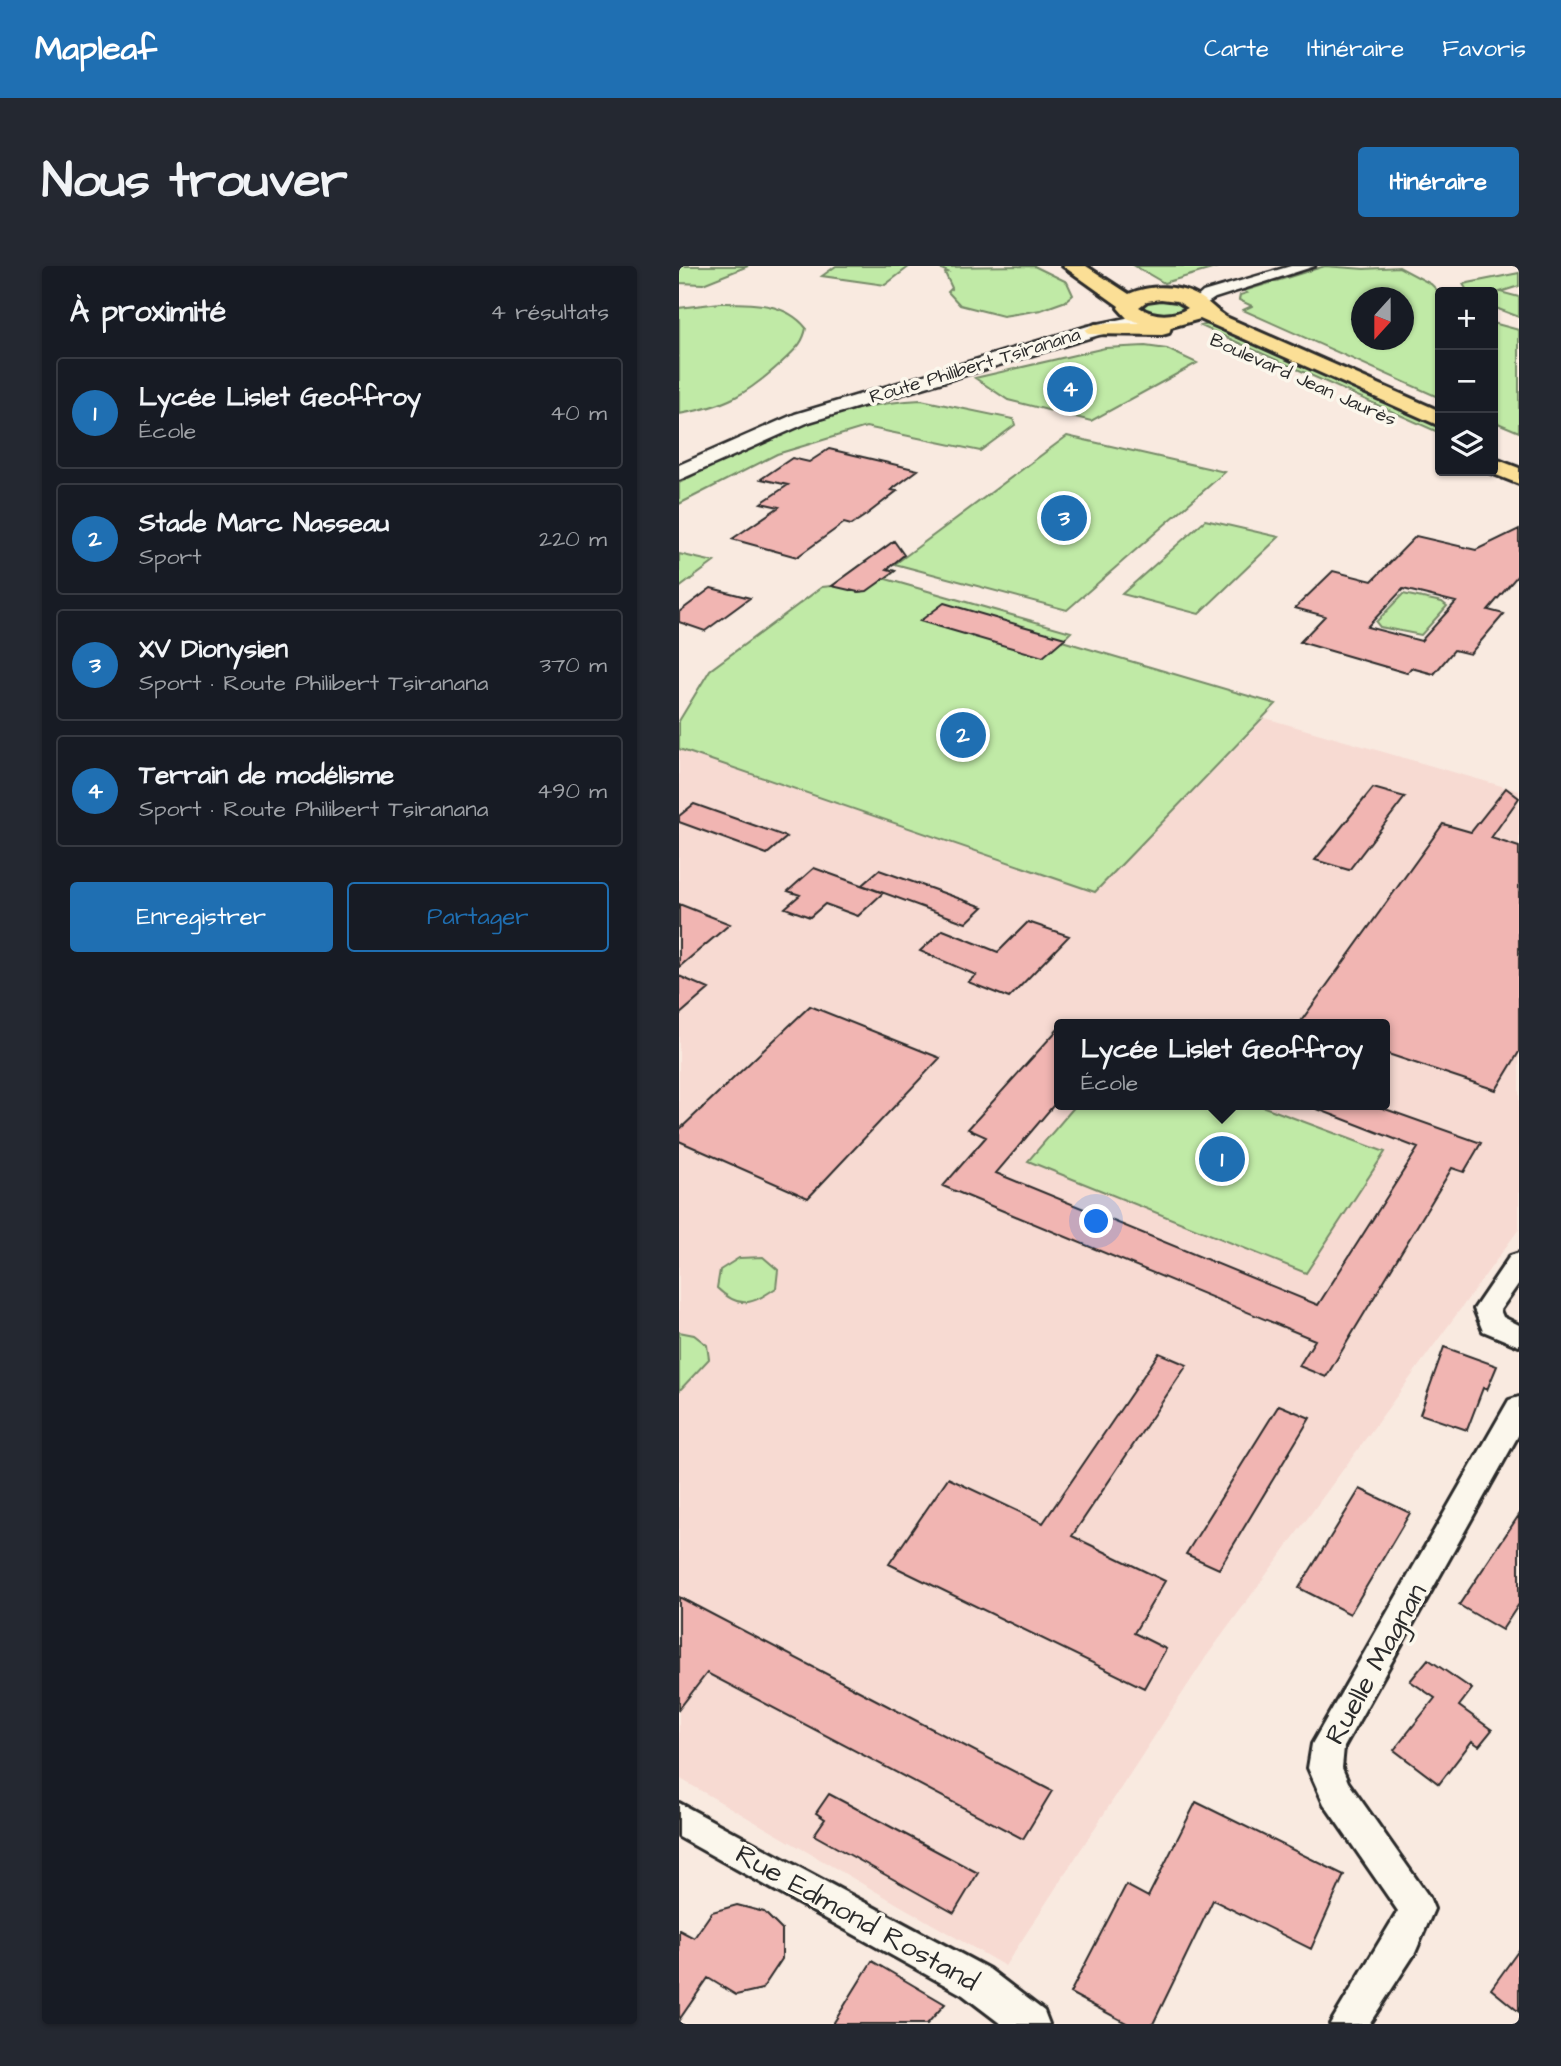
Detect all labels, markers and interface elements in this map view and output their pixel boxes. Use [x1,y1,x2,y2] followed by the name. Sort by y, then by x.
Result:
[35,26,157,72] text: Mapleaf
[1204,32,1269,66] text: Carte
[1307,32,1404,66] text: Itinéraire
[1442,32,1526,66] text: Favoris
[1358,147,1519,217] button: Itinéraire
[42,148,348,216] text: Nous trouver
[1351,287,1414,350] north arrow
[1435,287,1498,476] map controls
[1435,287,1498,350] button: +
[70,291,226,333] text: À proximité
[490,296,609,328] text: 4 résultats
[866,321,1084,411] street label: Route Philibert Tsiranana
[1206,327,1400,433] street label: Boulevard Jean Jaurès
[1435,350,1498,413] button: −
[1047,363,1093,415] pin: 4
[139,379,421,415] text: Lycée Lislet Geoffroy
[94,397,96,429] text: 1
[550,397,607,429] text: 40 m
[1435,413,1498,476] button: layers
[139,415,196,447] text: École
[1041,492,1087,544] pin: 3
[139,505,389,541] text: Stade Marc Nasseau
[88,523,102,555] text: 2
[539,523,607,555] text: 220 m
[139,541,202,573] text: Sport
[139,631,288,667] text: XV Dionysien
[89,649,101,681] text: 3
[540,649,607,681] text: 370 m
[139,667,488,699] text: Sport · Route Philibert Tsiranana
[940,709,986,761] pin: 2
[139,757,394,793] text: Terrain de modélisme
[87,775,103,807] text: 4
[537,775,607,807] text: 490 m
[139,793,488,825] text: Sport · Route Philibert Tsiranana
[70,882,333,952] button: Enregistrer
[347,882,609,952] button: Partager
[1054,1019,1390,1110] popup
[1081,1031,1363,1067] text: Lycée Lislet Geoffroy
[1081,1067,1138,1099] text: École
[1199,1133,1245,1185] pin: 1
[1079,1204,1113,1238] your location
[1316,1576,1437,1752] street label: Ruelle Magnan
[728,1835,986,2001] street label: Rue Edmond Rostand

